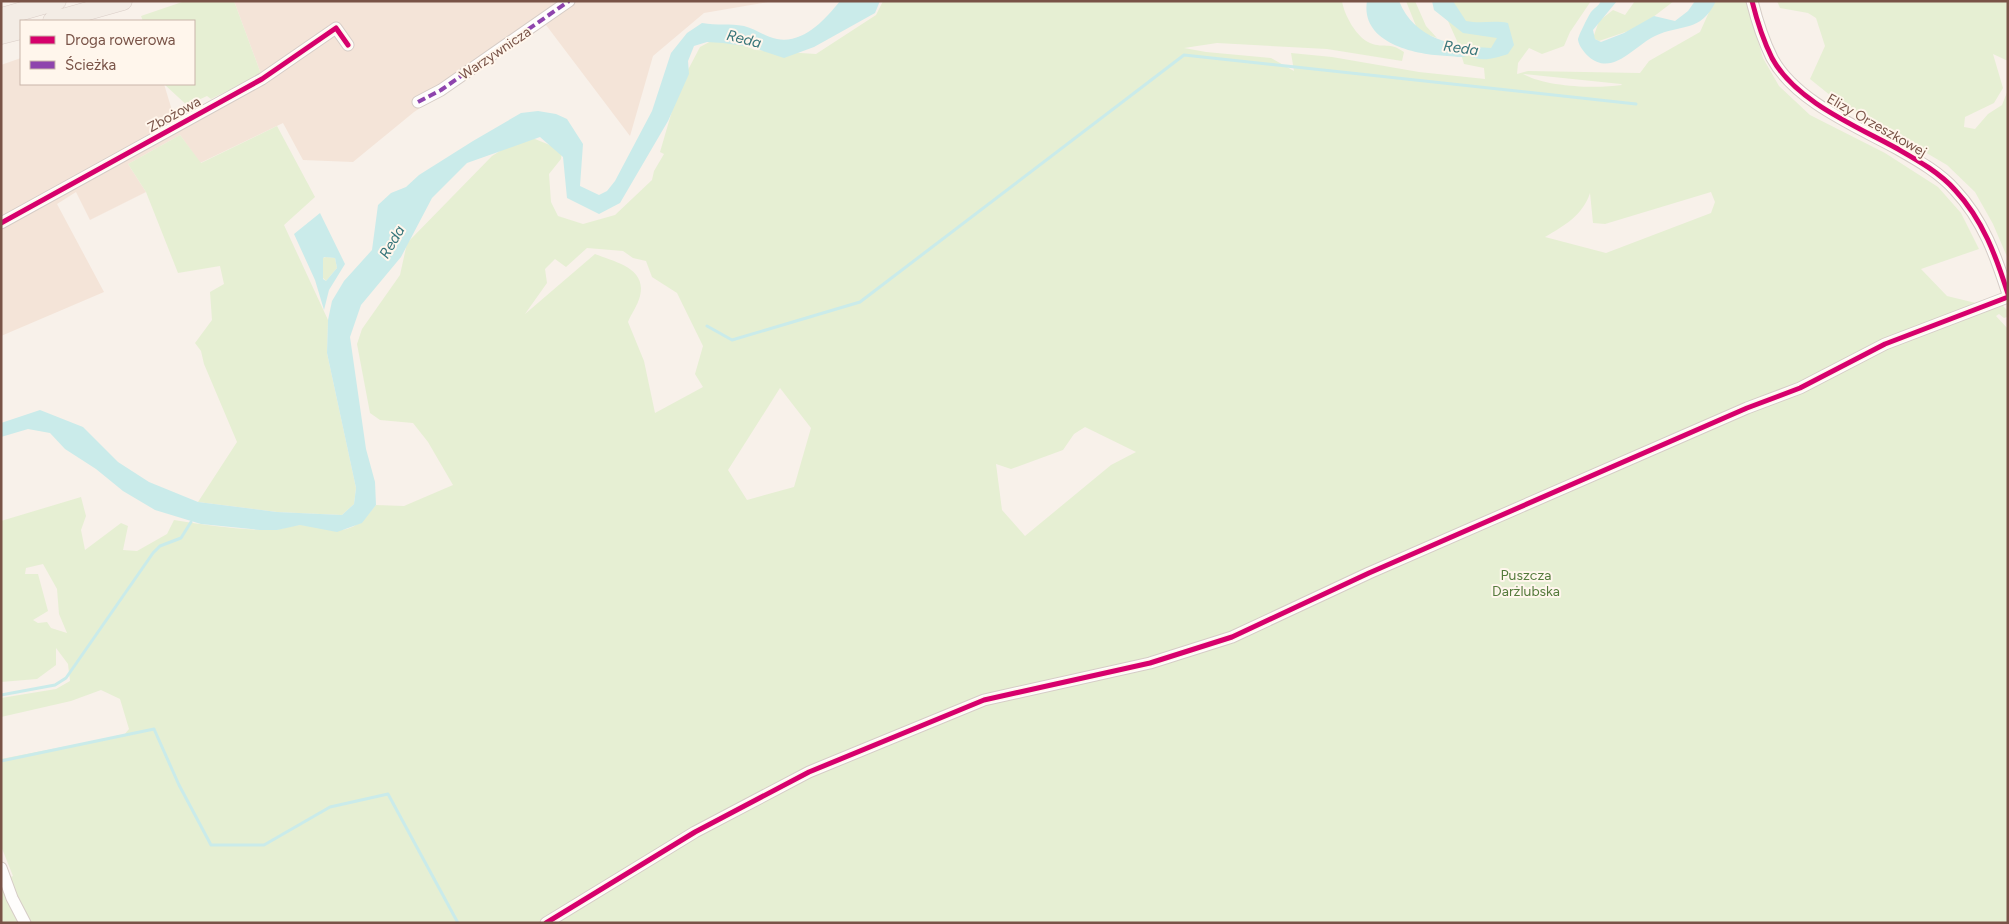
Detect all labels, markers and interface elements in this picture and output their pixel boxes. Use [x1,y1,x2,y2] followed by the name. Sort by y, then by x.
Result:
[20,20,195,85] legend
[456,23,534,84] street label: Warzywnicza
[725,26,763,52] water label: Reda
[65,31,175,49] text: Droga rowerowa
[1442,37,1480,59] water label: Reda
[65,56,116,74] text: Ścieżka
[1824,90,1930,161] street label: Elizy Orzeszkowej
[145,93,204,136] street label: Zbożowa
[375,222,409,262] water label: Reda
[1492,567,1560,600] park label: Puszcza Darżlubska

